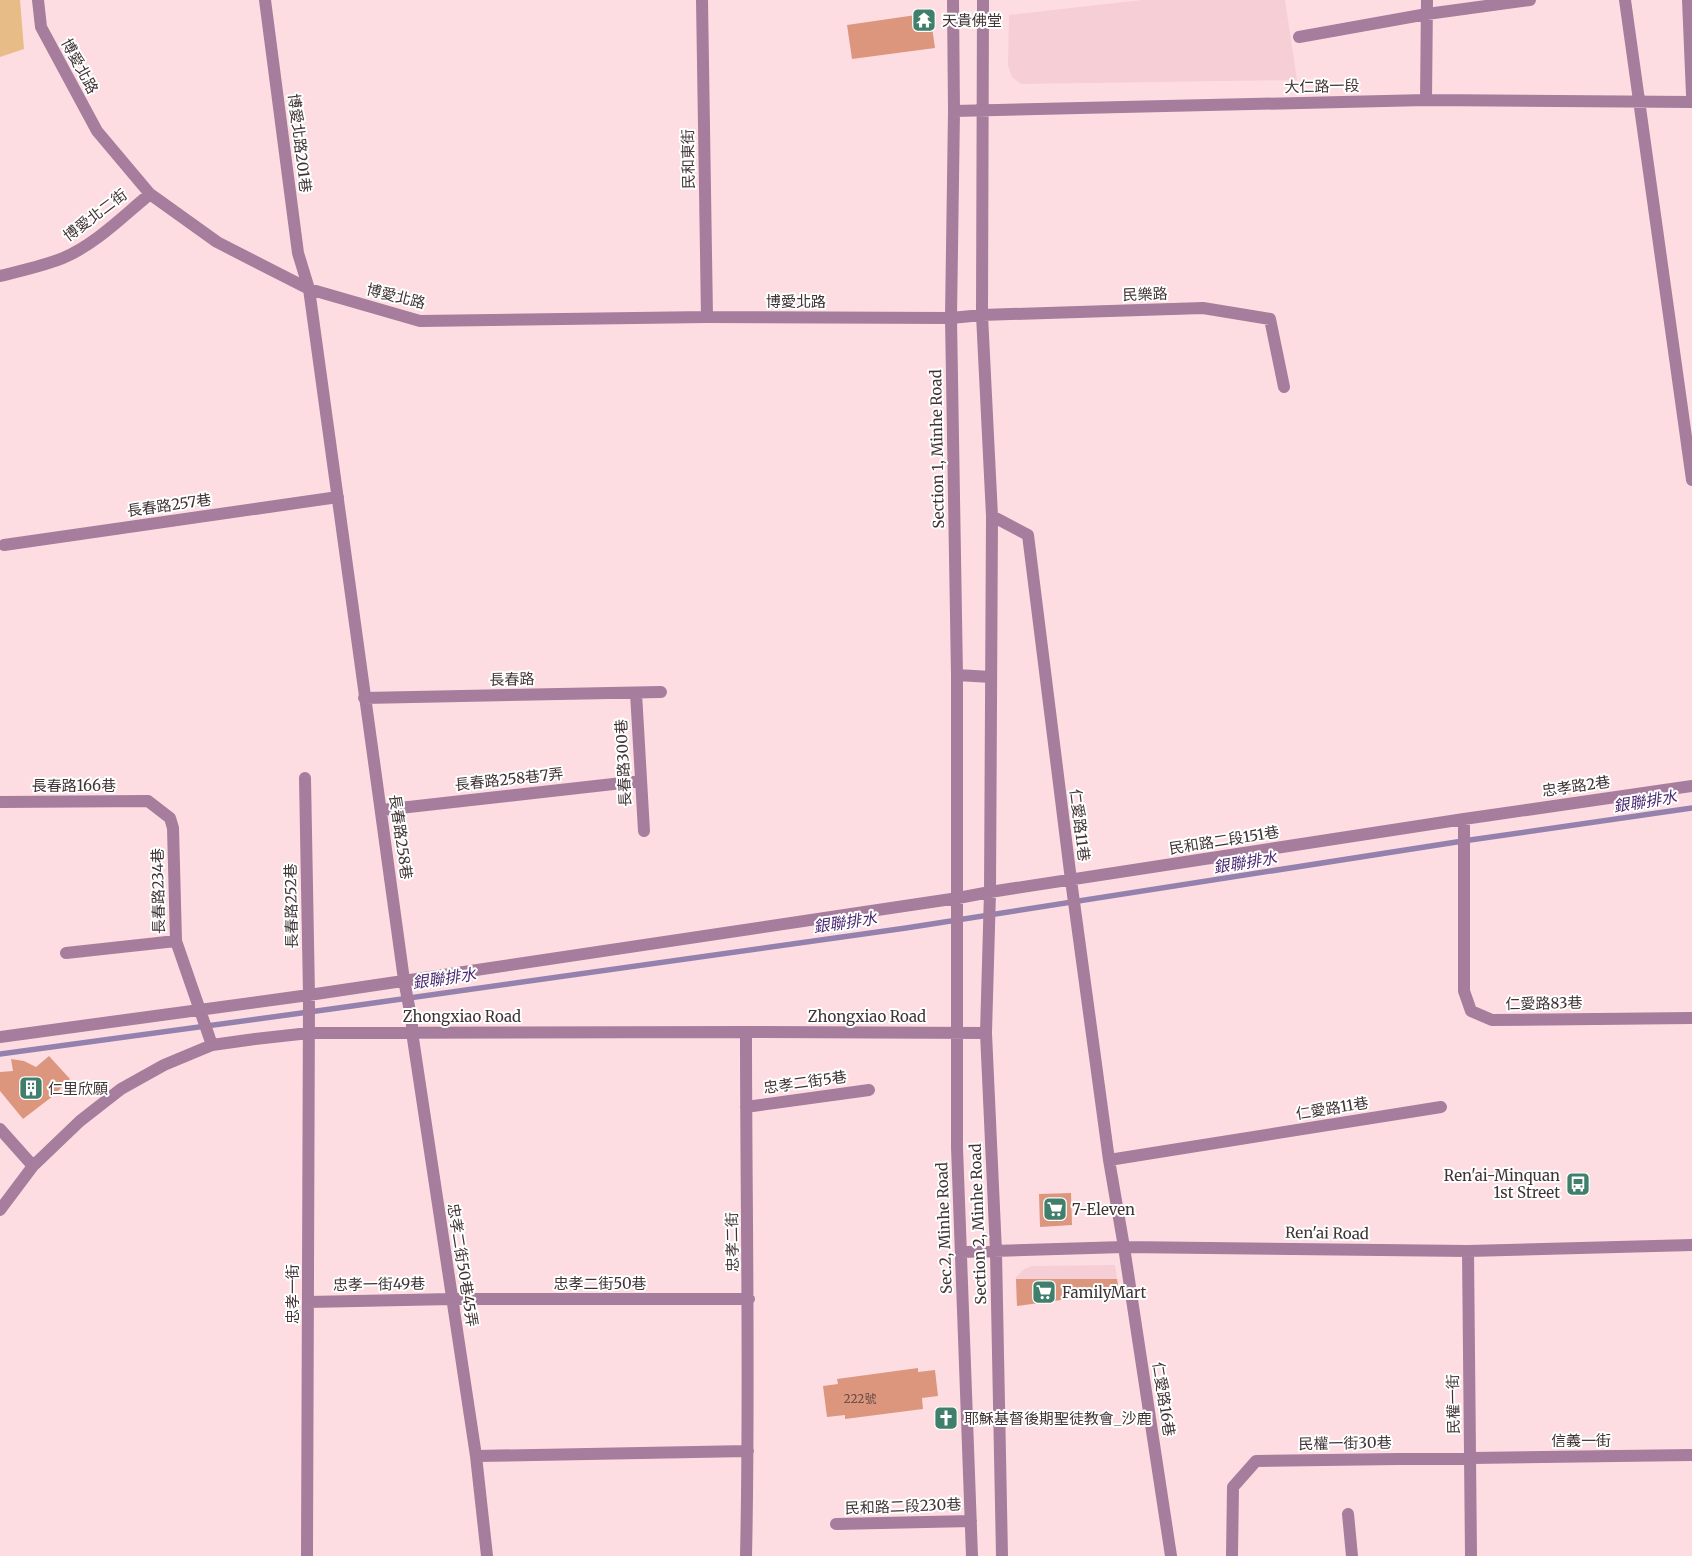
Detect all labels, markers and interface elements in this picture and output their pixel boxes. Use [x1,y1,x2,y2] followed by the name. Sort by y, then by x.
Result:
[911,7,937,33] temple icon: 天貴佛堂
[942,11,1002,30] place label: 天貴佛堂
[58,35,102,97] street label: 博愛北路
[1284,76,1360,96] street label: 大仁路一段
[285,92,315,194] street label: 博愛北路201巷
[678,129,698,189] street label: 民和東街
[59,185,131,245] street label: 博愛北二街
[365,280,427,312] street label: 博愛北路
[1122,284,1168,304] street label: 民樂路
[766,292,826,311] street label: 博愛北路
[926,369,948,529] street label: Section 1, Minhe Road
[126,490,212,520] street label: 長春路257巷
[489,669,535,689] street label: 長春路
[611,719,635,807] street label: 長春路300巷
[454,764,564,794] street label: 長春路258巷7弄
[1541,772,1611,800] street label: 忠孝路2巷
[32,776,116,795] street label: 長春路166巷
[1612,786,1679,816] water label: 銀聯排水
[1066,788,1094,862] street label: 仁愛路11巷
[386,793,416,881] street label: 長春路258巷
[1168,822,1280,858] street label: 民和路二段151巷
[1212,847,1279,877] water label: 銀聯排水
[148,848,168,934] street label: 長春路234巷
[281,863,301,949] street label: 長春路252巷
[812,908,879,936] water label: 銀聯排水
[411,964,478,992] water label: 銀聯排水
[1505,993,1583,1013] street label: 仁愛路83巷
[403,1007,521,1026] street label: Zhongxiao Road
[808,1007,926,1026] street label: Zhongxiao Road
[762,1067,848,1097] street label: 忠孝二街5巷
[18,1075,44,1101] building icon: 仁里欣願
[48,1079,108,1098] place label: 仁里欣願
[1294,1093,1370,1123] street label: 仁愛路11巷
[966,1143,990,1305] street label: Section 2, Minhe Road
[932,1162,956,1294] street label: Sec.2, Minhe Road
[1444,1166,1560,1202] place label: Ren'ai-Minquan 1st Street
[1565,1171,1591,1197] bus stop icon: Ren'ai-Minquan 1st Street
[1042,1196,1068,1222] supermarket icon: 7-Eleven
[1072,1200,1135,1219] place label: 7-Eleven
[444,1202,482,1328] street label: 忠孝二街50巷45弄
[722,1212,742,1272] street label: 忠孝二街
[1285,1223,1369,1243] street label: Ren'ai Road
[283,1264,302,1324] street label: 忠孝一街
[333,1274,425,1294] street label: 忠孝一街49巷
[553,1274,647,1293] street label: 忠孝二街50巷
[1031,1279,1057,1305] supermarket icon: FamilyMart
[1062,1283,1146,1302] place label: FamilyMart
[1149,1360,1179,1438] street label: 仁愛路16巷
[1443,1374,1463,1434] street label: 民權一街
[844,1391,876,1406] house number: 222號
[933,1405,959,1431] church icon: 耶穌基督後期聖徒教會_沙鹿
[964,1409,1152,1428] place label: 耶穌基督後期聖徒教會_沙鹿
[1551,1431,1611,1450] street label: 信義一街
[1298,1433,1392,1453] street label: 民權一街30巷
[844,1494,962,1518] street label: 民和路二段230巷

